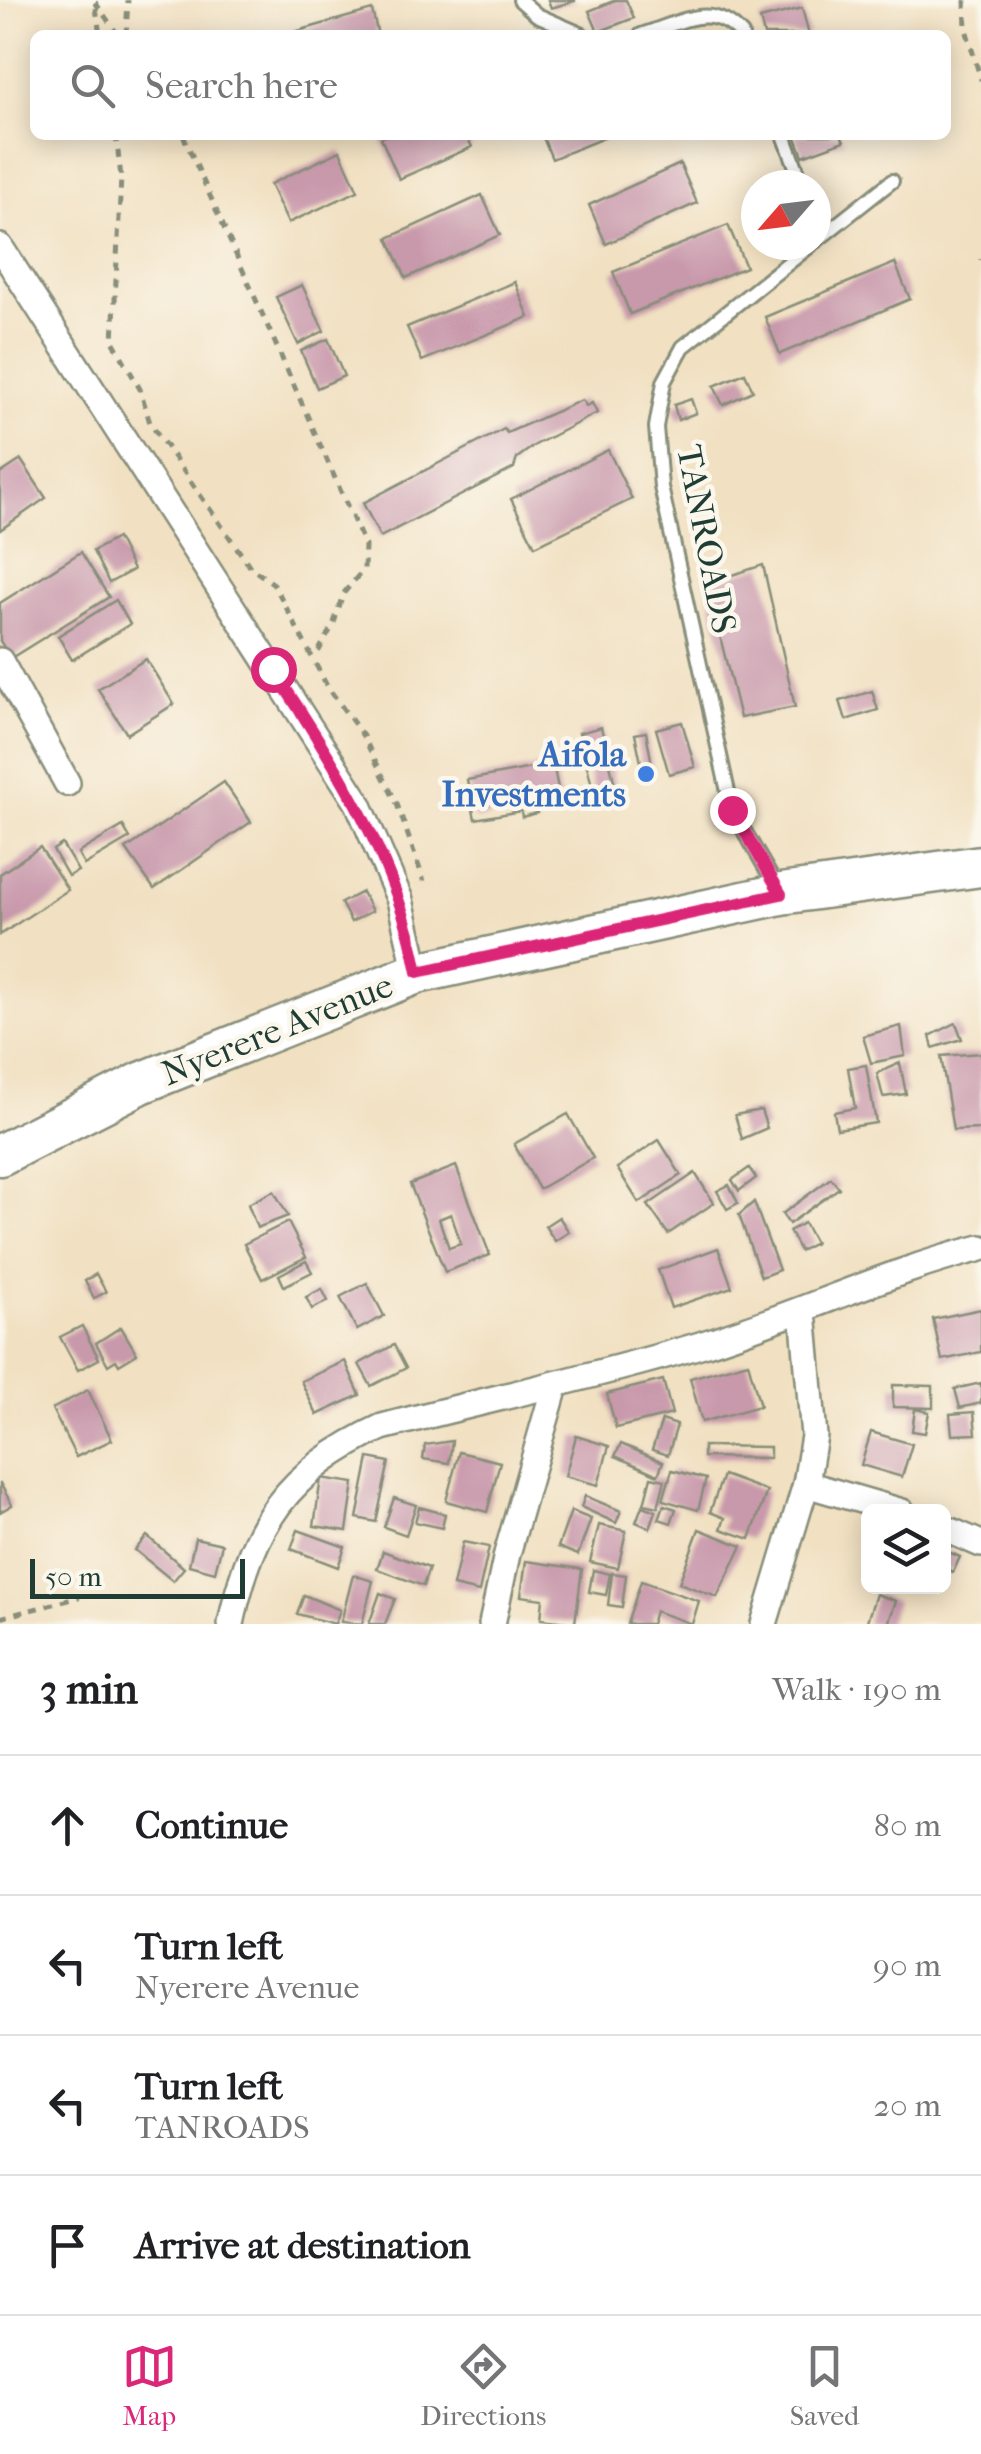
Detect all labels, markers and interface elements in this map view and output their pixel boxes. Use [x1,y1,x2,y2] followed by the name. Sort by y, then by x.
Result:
[30,30,951,140] search box
[65,58,120,113] icon: search
[145,63,338,108] text: Search here
[741,170,831,260] north arrow
[668,441,745,637] street label: TANROADS
[251,647,297,693] route start
[441,734,627,815] place label: Aifola Investments
[635,763,657,785] marker: Aifola Investments
[710,788,756,834] route end
[156,964,399,1094] street label: Nyerere Avenue
[861,1504,951,1594] map controls
[861,1504,951,1594] button: layers
[30,1554,245,1598] scale bar
[45,1560,102,1593] text: 50 m
[40,1665,138,1714] text: 3 min
[772,1671,941,1708] text: Walk · 190 m
[40,1798,95,1853] icon: ahead
[135,1803,288,1848] text: Continue
[874,1807,941,1844] text: 80 m
[135,1924,283,1969] text: Turn left
[40,1938,95,1993] icon: left
[873,1947,941,1984] text: 90 m
[135,1969,359,2006] text: Nyerere Avenue
[135,2064,283,2109] text: Turn left
[40,2078,95,2133] icon: left
[873,2087,941,2124] text: 20 m
[135,2109,310,2146] text: TANROADS
[40,2218,95,2273] icon: arrive
[135,2223,471,2268] text: Arrive at destination
[122,2339,177,2432] tab: Map
[420,2339,546,2432] tab: Directions
[790,2339,859,2432] tab: Saved

